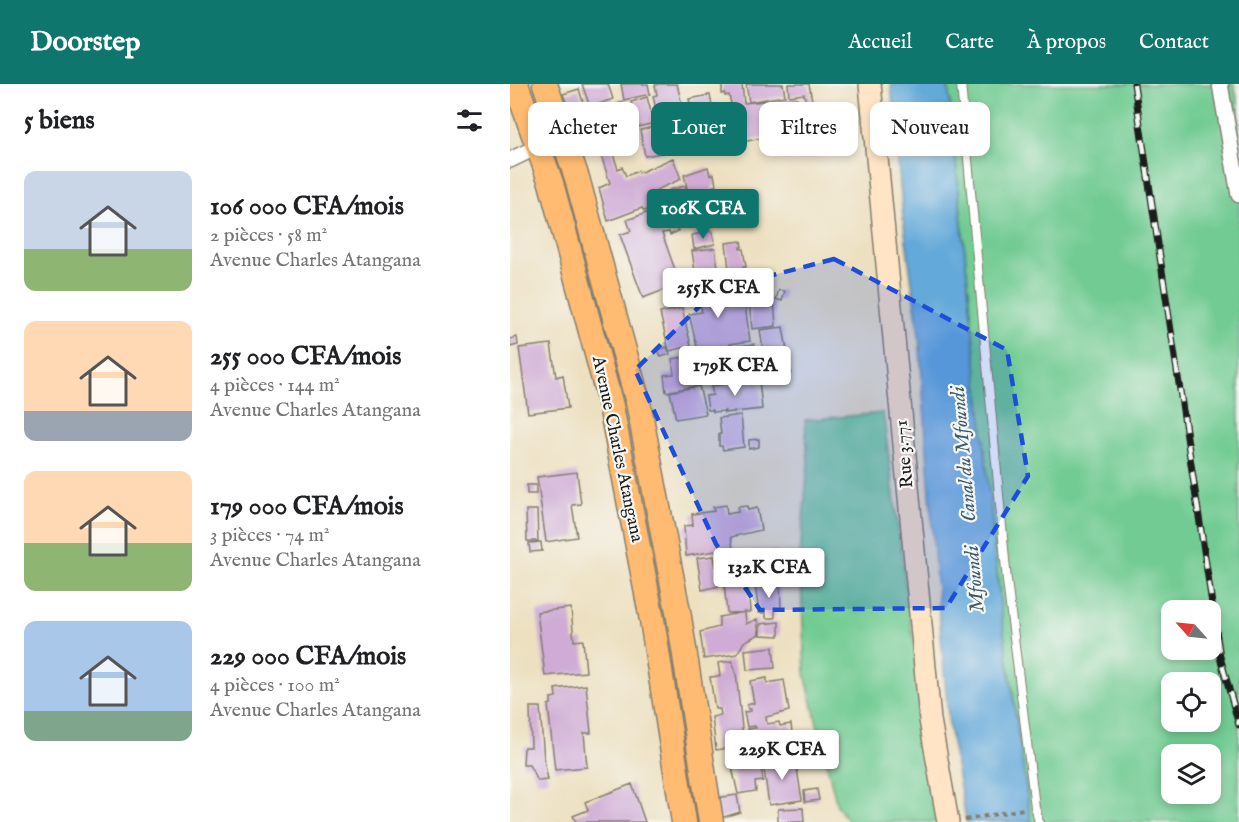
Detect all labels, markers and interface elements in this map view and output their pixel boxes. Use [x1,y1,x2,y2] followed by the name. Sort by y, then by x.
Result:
[30,25,140,60] text: Doorstep
[848,29,912,56] text: Accueil
[945,29,994,56] text: Carte
[1027,29,1106,56] text: À propos
[1139,29,1209,56] text: Contact
[528,102,639,156] chip: Acheter
[651,102,747,156] chip: Louer
[759,102,858,156] chip: Filtres
[870,102,990,156] chip: Nouveau
[24,104,95,137] text: 5 biens
[453,104,486,137] icon: filters
[641,189,765,240] pin: 106K CFA
[210,190,404,223] text: 106 000 CFA/mois
[72,195,144,267] icon: home
[661,196,745,221] text: 106K CFA
[210,223,327,248] text: 2 pièces · 58 m²
[210,248,421,273] text: Avenue Charles Atangana
[656,268,780,319] pin: 255K CFA
[677,275,759,300] text: 255K CFA
[210,340,401,373] text: 255 000 CFA/mois
[72,345,144,417] icon: home
[673,346,797,397] pin: 179K CFA
[586,353,648,544] street label: Avenue Charles Atangana
[693,353,777,378] text: 179K CFA
[210,373,340,398] text: 4 pièces · 144 m²
[946,384,982,523] water label: Canal du Mfoundi
[210,398,421,423] text: Avenue Charles Atangana
[891,419,919,489] street label: Rue 3.771
[210,490,404,523] text: 179 000 CFA/mois
[72,495,144,567] icon: home
[210,523,329,548] text: 3 pièces · 74 m²
[960,543,990,613] water label: Mfoundi
[210,548,421,573] text: Avenue Charles Atangana
[707,548,831,599] pin: 132K CFA
[727,555,811,580] text: 132K CFA
[1161,600,1221,660] north arrow
[1161,600,1221,804] map controls
[210,640,406,673] text: 229 000 CFA/mois
[72,645,144,717] icon: home
[1161,672,1221,732] button: locate
[210,673,340,698] text: 4 pièces · 100 m²
[210,698,421,723] text: Avenue Charles Atangana
[720,730,844,781] pin: 229K CFA
[739,737,825,762] text: 229K CFA
[1161,744,1221,804] button: layers

